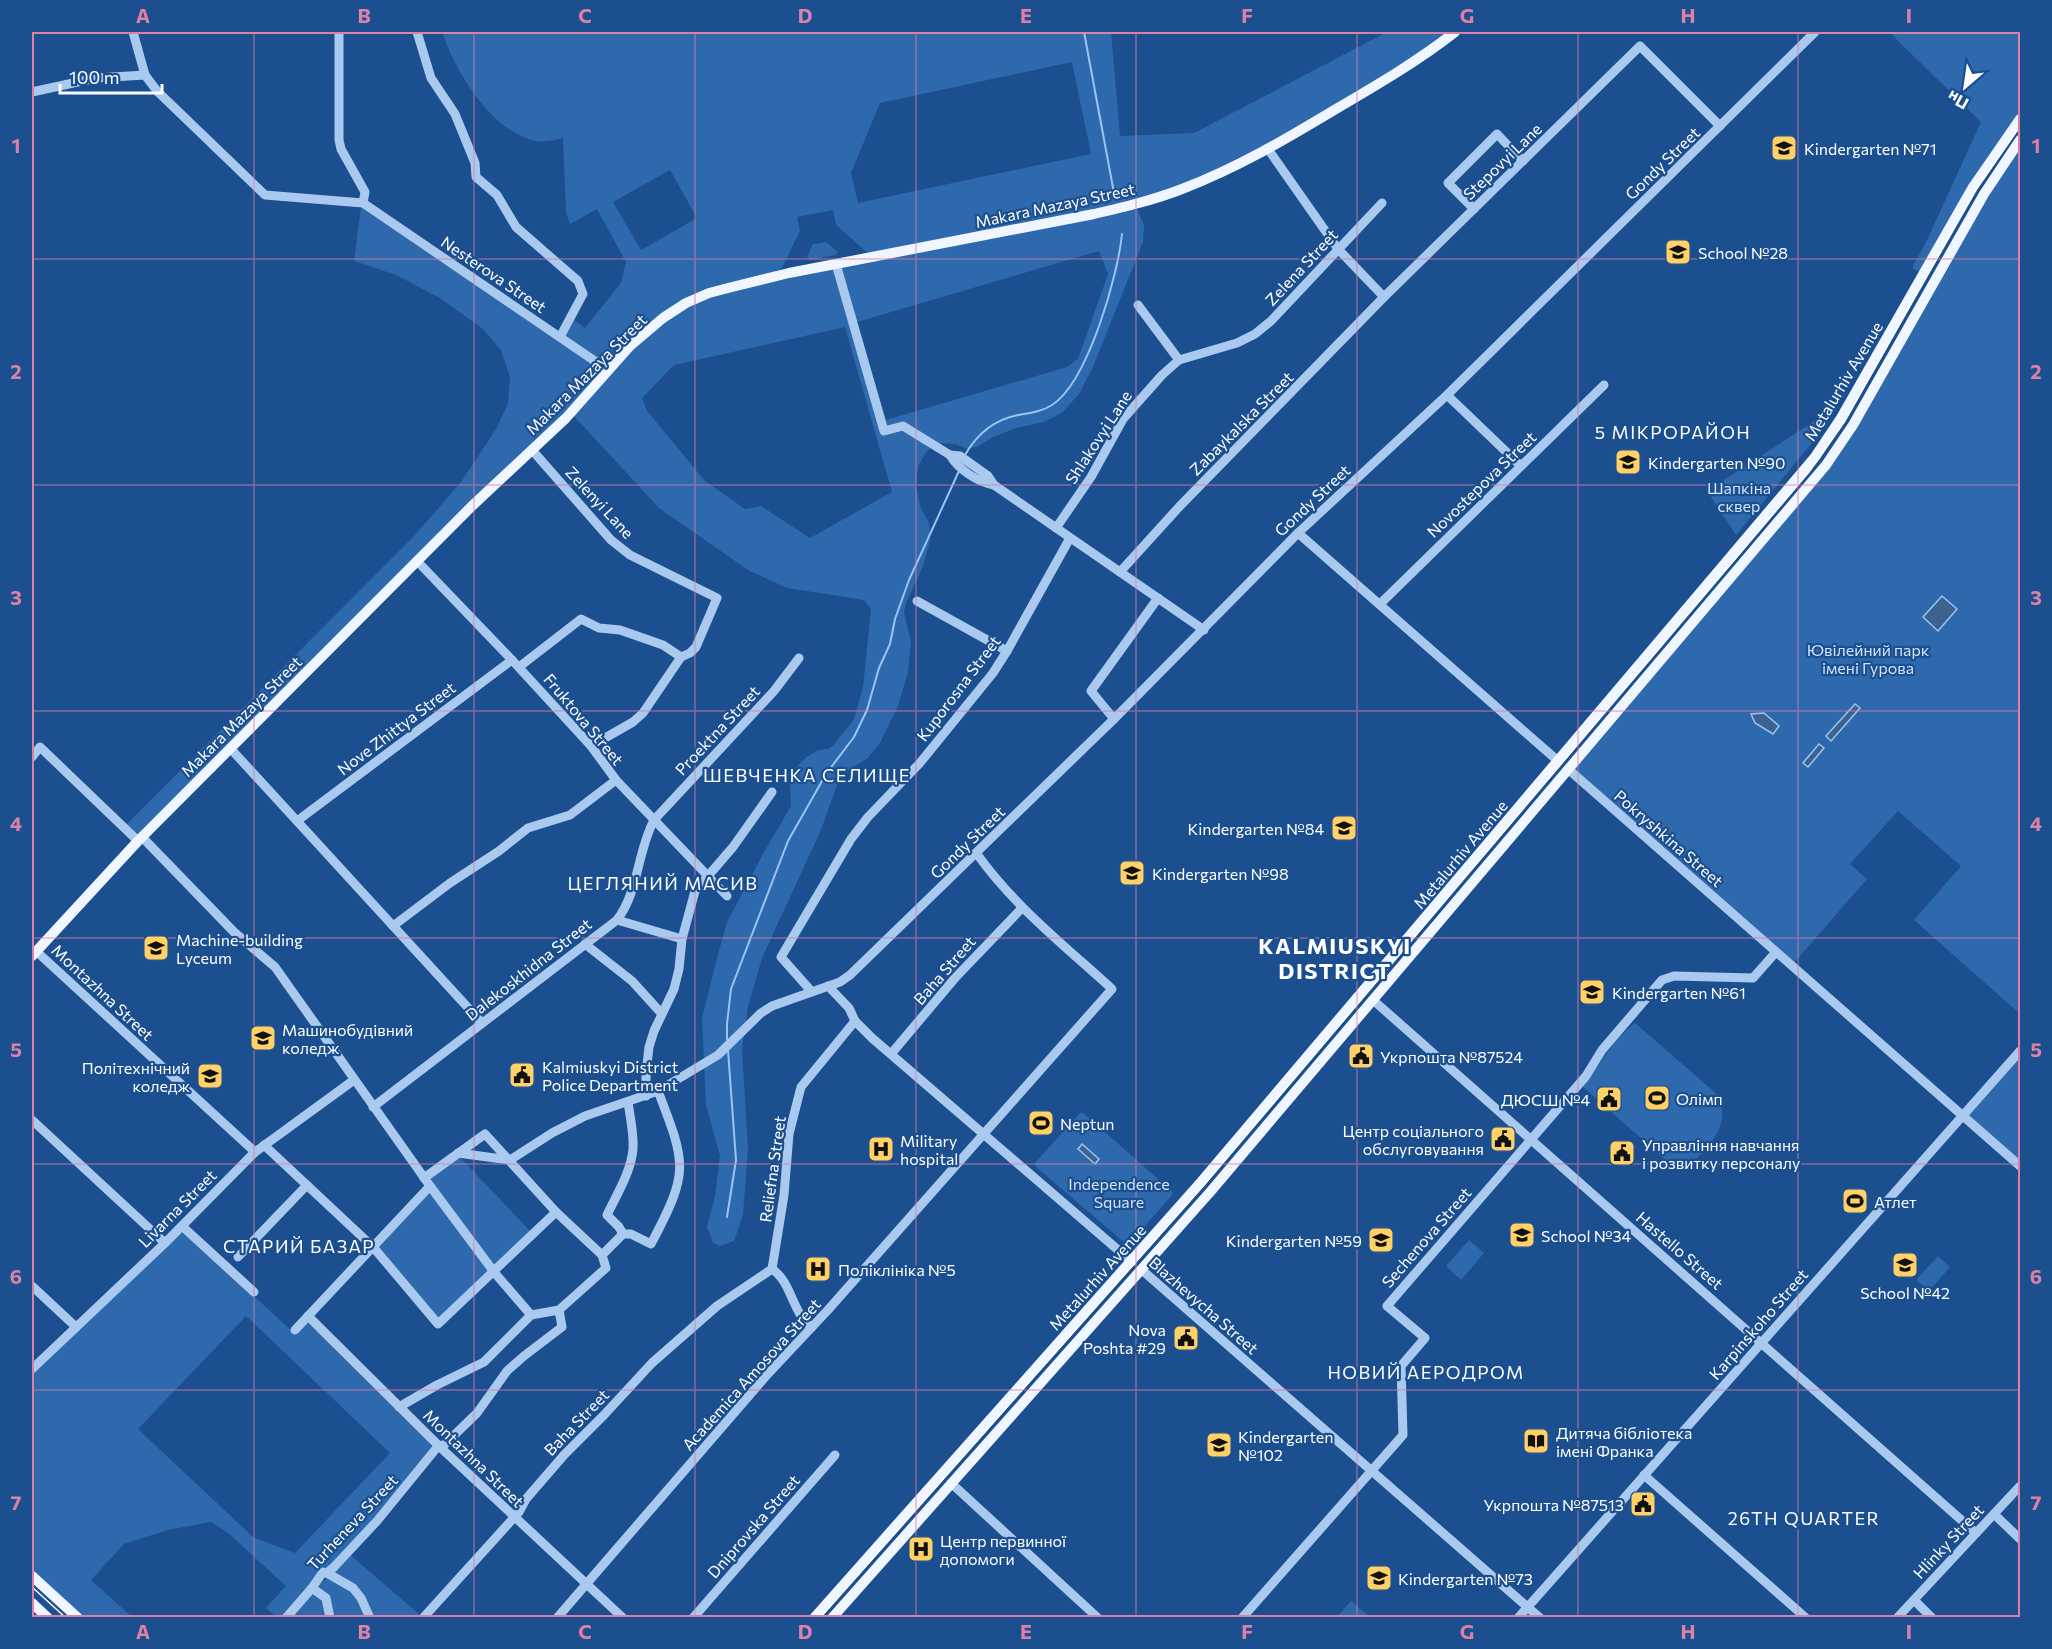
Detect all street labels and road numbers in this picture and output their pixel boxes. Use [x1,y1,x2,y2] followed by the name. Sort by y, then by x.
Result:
[1459,119,1545,203] street label: Stepovyi Lane
[1621,122,1704,203] street label: Gondy Street
[973,179,1137,231] street label: Makara Mazaya Street
[1261,225,1341,309] street label: Zelena Street
[438,232,551,316] street label: Nesterova Street
[522,309,651,438] street label: Makara Mazaya Street
[1800,318,1886,444] street label: Metalurhiv Avenue
[1185,367,1297,479] street label: Zabaykalska Street
[1061,387,1135,487] street label: Shlakovyi Lane
[1423,427,1540,541] street label: Novostepova Street
[1270,460,1354,540] street label: Gondy Street
[562,462,638,542] street label: Zelenyi Lane
[912,631,1004,744] street label: Kuporosna Street
[177,651,306,780] street label: Makara Mazaya Street
[540,669,628,769] street label: Fruktova Street
[333,677,459,779] street label: Nove Zhittya Street
[671,681,764,779] street label: Proektna Street
[1611,786,1727,891] street label: Pokryshkina Street
[1409,796,1511,912] street label: Metalurhiv Avenue
[926,801,1009,882] street label: Gondy Street
[461,914,595,1024] street label: Dalekoskhidna Street
[909,932,979,1008] street label: Baha Street
[48,940,158,1044] street label: Montazhna Street
[755,1114,789,1223] street label: Reliefna Street
[134,1165,220,1251] street label: Livarna Street
[1377,1183,1475,1291] street label: Sechenova Street
[1633,1207,1727,1293] street label: Hastello Street
[1045,1220,1149,1334] street label: Metalurhiv Avenue
[1146,1253,1263,1358] street label: Blazhevycha Street
[1705,1264,1812,1383] street label: Karpinskoho Street
[678,1294,824,1454] street label: Academica Amosova Street
[540,1385,612,1459] street label: Baha Street
[420,1405,528,1511] street label: Montazhna Street
[303,1470,402,1574] street label: Turheneva Street
[703,1470,803,1582] street label: Dniprovska Street
[1909,1500,1987,1582] street label: Hlinky Street

